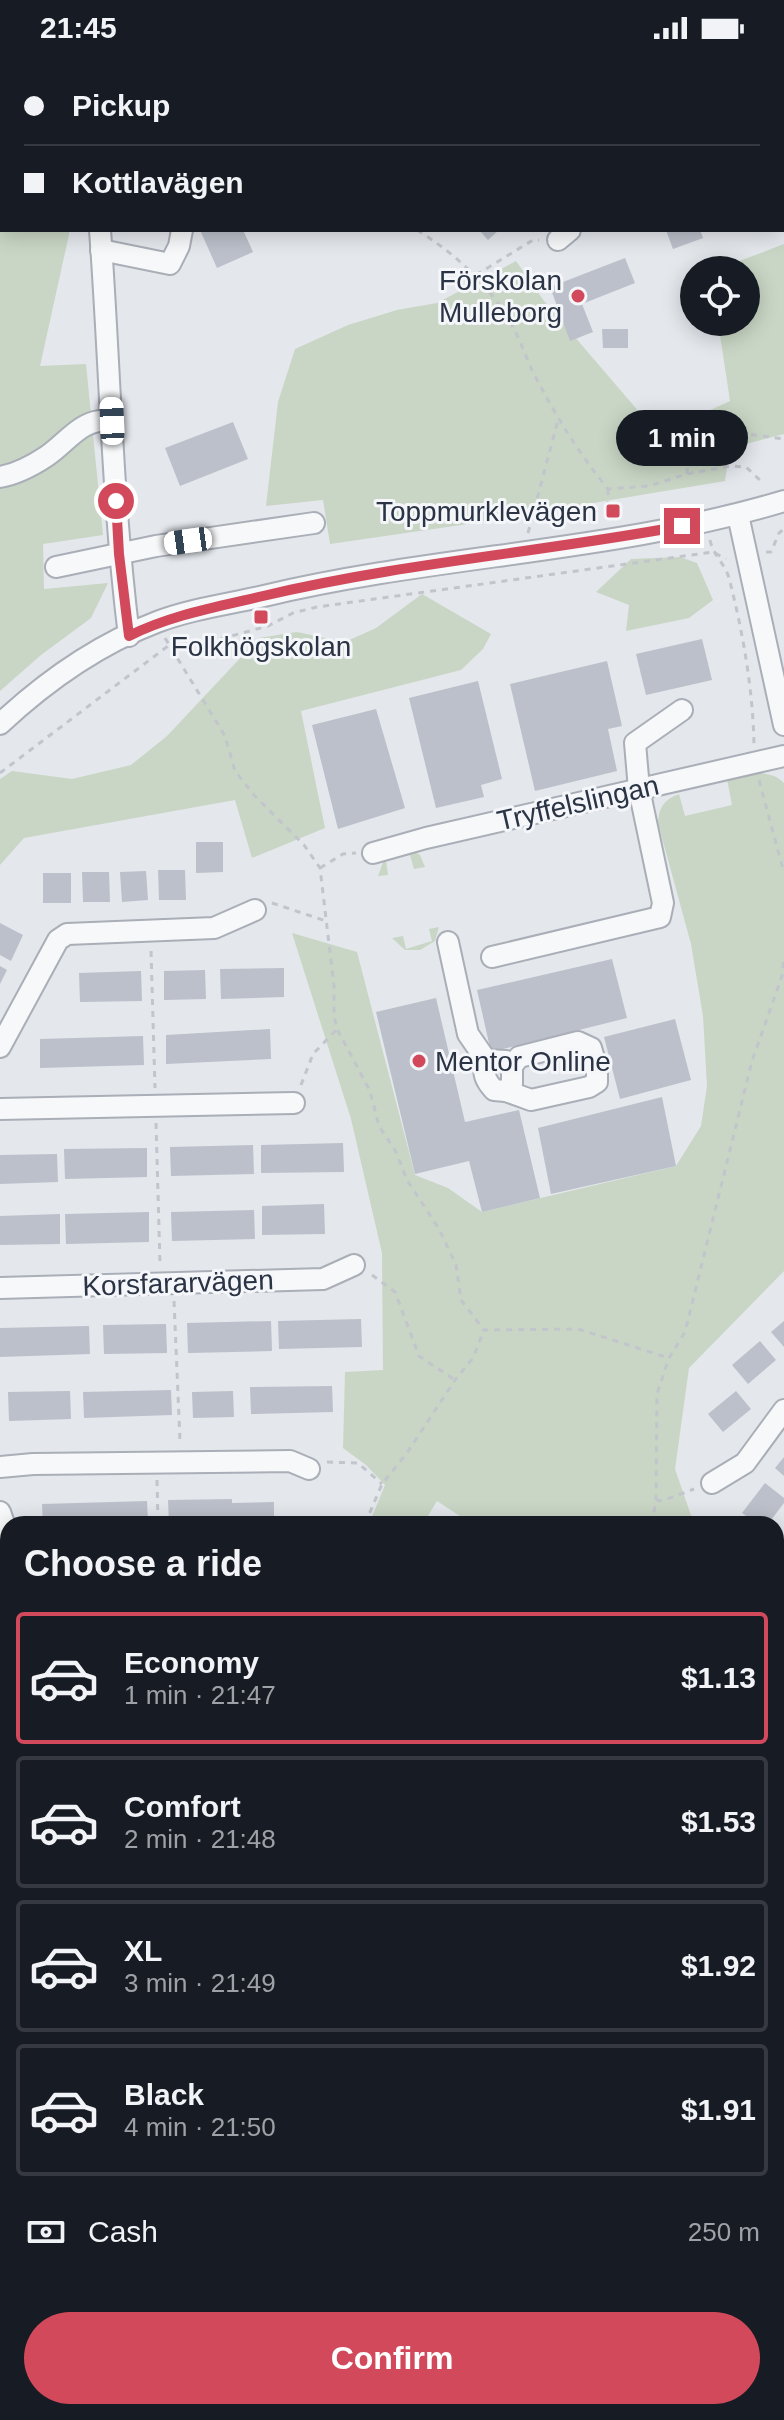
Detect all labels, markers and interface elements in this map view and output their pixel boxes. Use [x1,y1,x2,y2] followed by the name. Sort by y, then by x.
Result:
[40,11,117,44] text: 21:45
[72,89,170,122] text: Pickup
[72,166,244,199] text: Kottlavägen
[680,256,760,336] map controls
[680,256,760,336] button: locate
[439,265,562,328] place label: Förskolan Mulleborg
[569,287,587,305] marker: Förskolan Mulleborg
[99,397,125,445] car
[616,410,748,466] callout: 1 min
[648,423,716,453] text: 1 min
[98,483,134,519] route start
[376,496,597,527] place label: Toppmurklevägen
[604,502,622,520] marker: Toppmurklevägen
[664,508,700,544] route end
[163,526,213,556] car
[252,608,270,626] marker: Folkhögskolan
[171,631,351,662] place label: Folkhögskolan
[494,769,662,837] street label: Tryffelslingan
[435,1046,611,1077] place label: Mentor Online
[410,1052,428,1070] marker: Mentor Online
[82,1264,274,1302] street label: Korsfararvägen
[24,1543,262,1584] text: Choose a ride
[28,1642,100,1714] icon: car
[124,1646,259,1679] text: Economy
[681,1661,756,1694] text: $1.13
[124,1680,276,1710] text: 1 min · 21:47
[28,1786,100,1858] icon: car
[124,1790,241,1823] text: Comfort
[681,1805,756,1838] text: $1.53
[124,1824,276,1854] text: 2 min · 21:48
[28,1930,100,2002] icon: car
[124,1934,162,1967] text: XL
[681,1949,756,1982] text: $1.92
[124,1968,276,1998] text: 3 min · 21:49
[28,2074,100,2146] icon: car
[124,2078,204,2111] text: Black
[681,2093,756,2126] text: $1.91
[124,2112,276,2142] text: 4 min · 21:50
[24,2210,68,2254] icon: cash
[88,2215,158,2248] text: Cash
[688,2217,760,2247] text: 250 m
[24,2312,760,2404] button: Confirm

